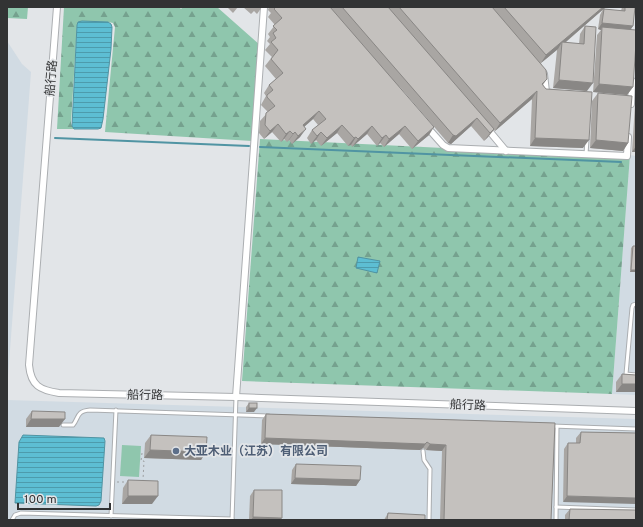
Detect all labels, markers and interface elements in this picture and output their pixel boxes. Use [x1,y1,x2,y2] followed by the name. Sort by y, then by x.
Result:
[42,59,62,97] street label: 船行路
[127,388,163,404] street label: 船行路
[450,397,486,415] street label: 船行路
[184,444,328,460] place label: 大亚木业（江苏）有限公司
[171,446,181,456] marker: 大亚木业（江苏）有限公司
[18,485,110,511] scale bar
[24,492,57,508] text: 100 m

